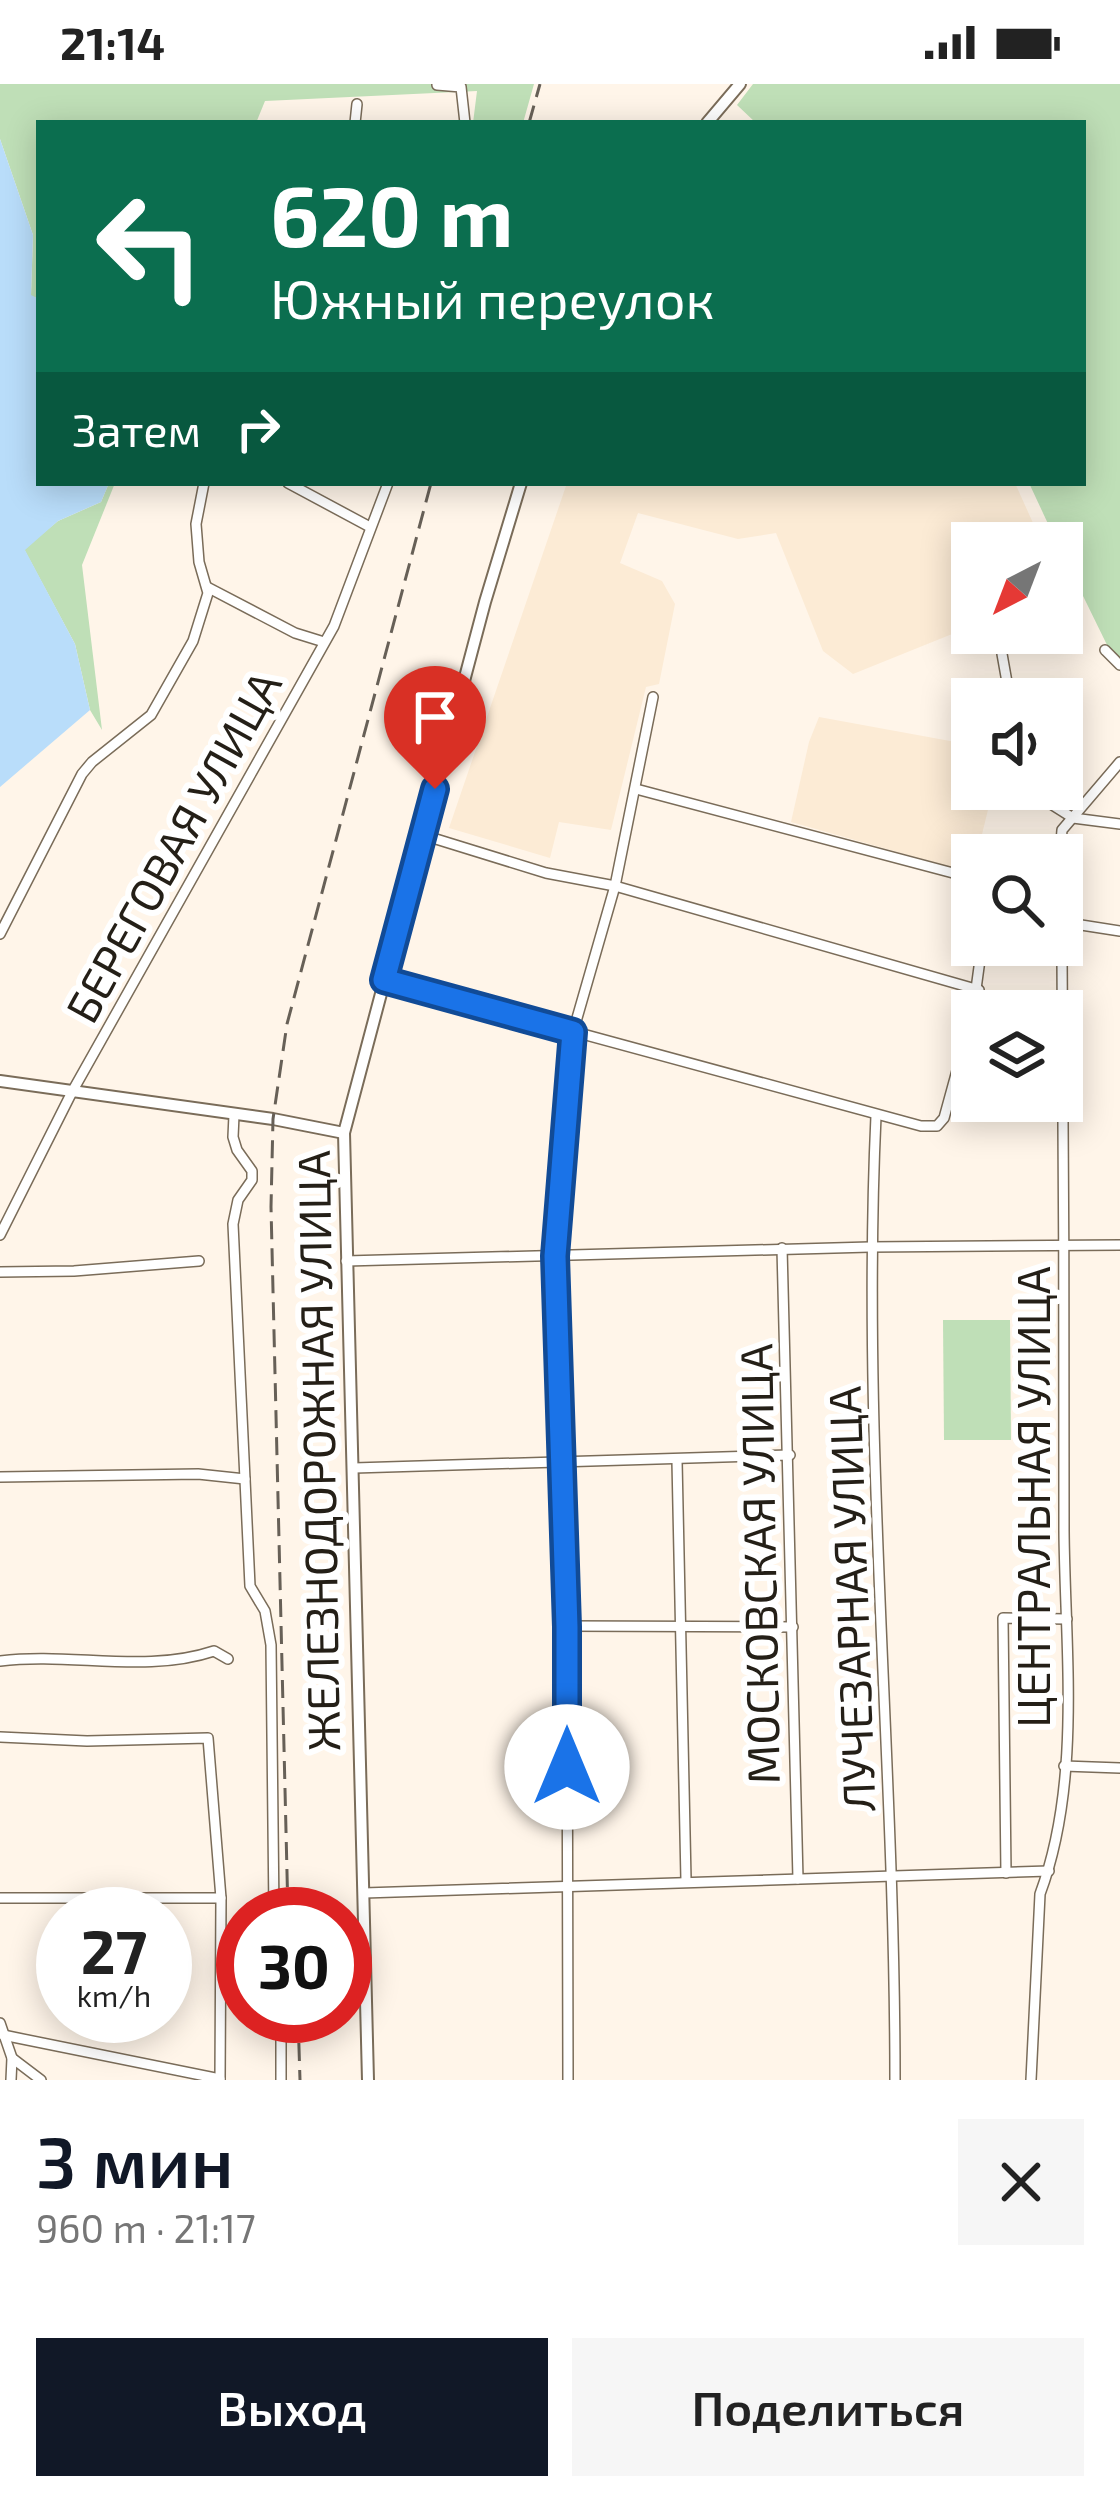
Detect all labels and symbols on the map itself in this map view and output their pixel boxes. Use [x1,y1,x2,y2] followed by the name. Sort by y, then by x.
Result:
[951,522,1083,654] north arrow
[53,661,291,1031] street label: БЕРЕГОВАЯ УЛИЦА
[384,666,486,789] pin
[285,1150,349,1752] street label: ЖЕЛЕЗНОДОРОЖНАЯ УЛИЦА
[1005,1266,1059,1728] street label: ЦЕНТРАЛЬНАЯ УЛИЦА
[727,1343,789,1785] street label: МОСКОВСКАЯ УЛИЦА
[816,1385,884,1813] street label: ЛУЧЕЗАРНАЯ УЛИЦА
[504,1704,630,1830] position arrow
[216,1887,372,2043] speed limit sign: 30

